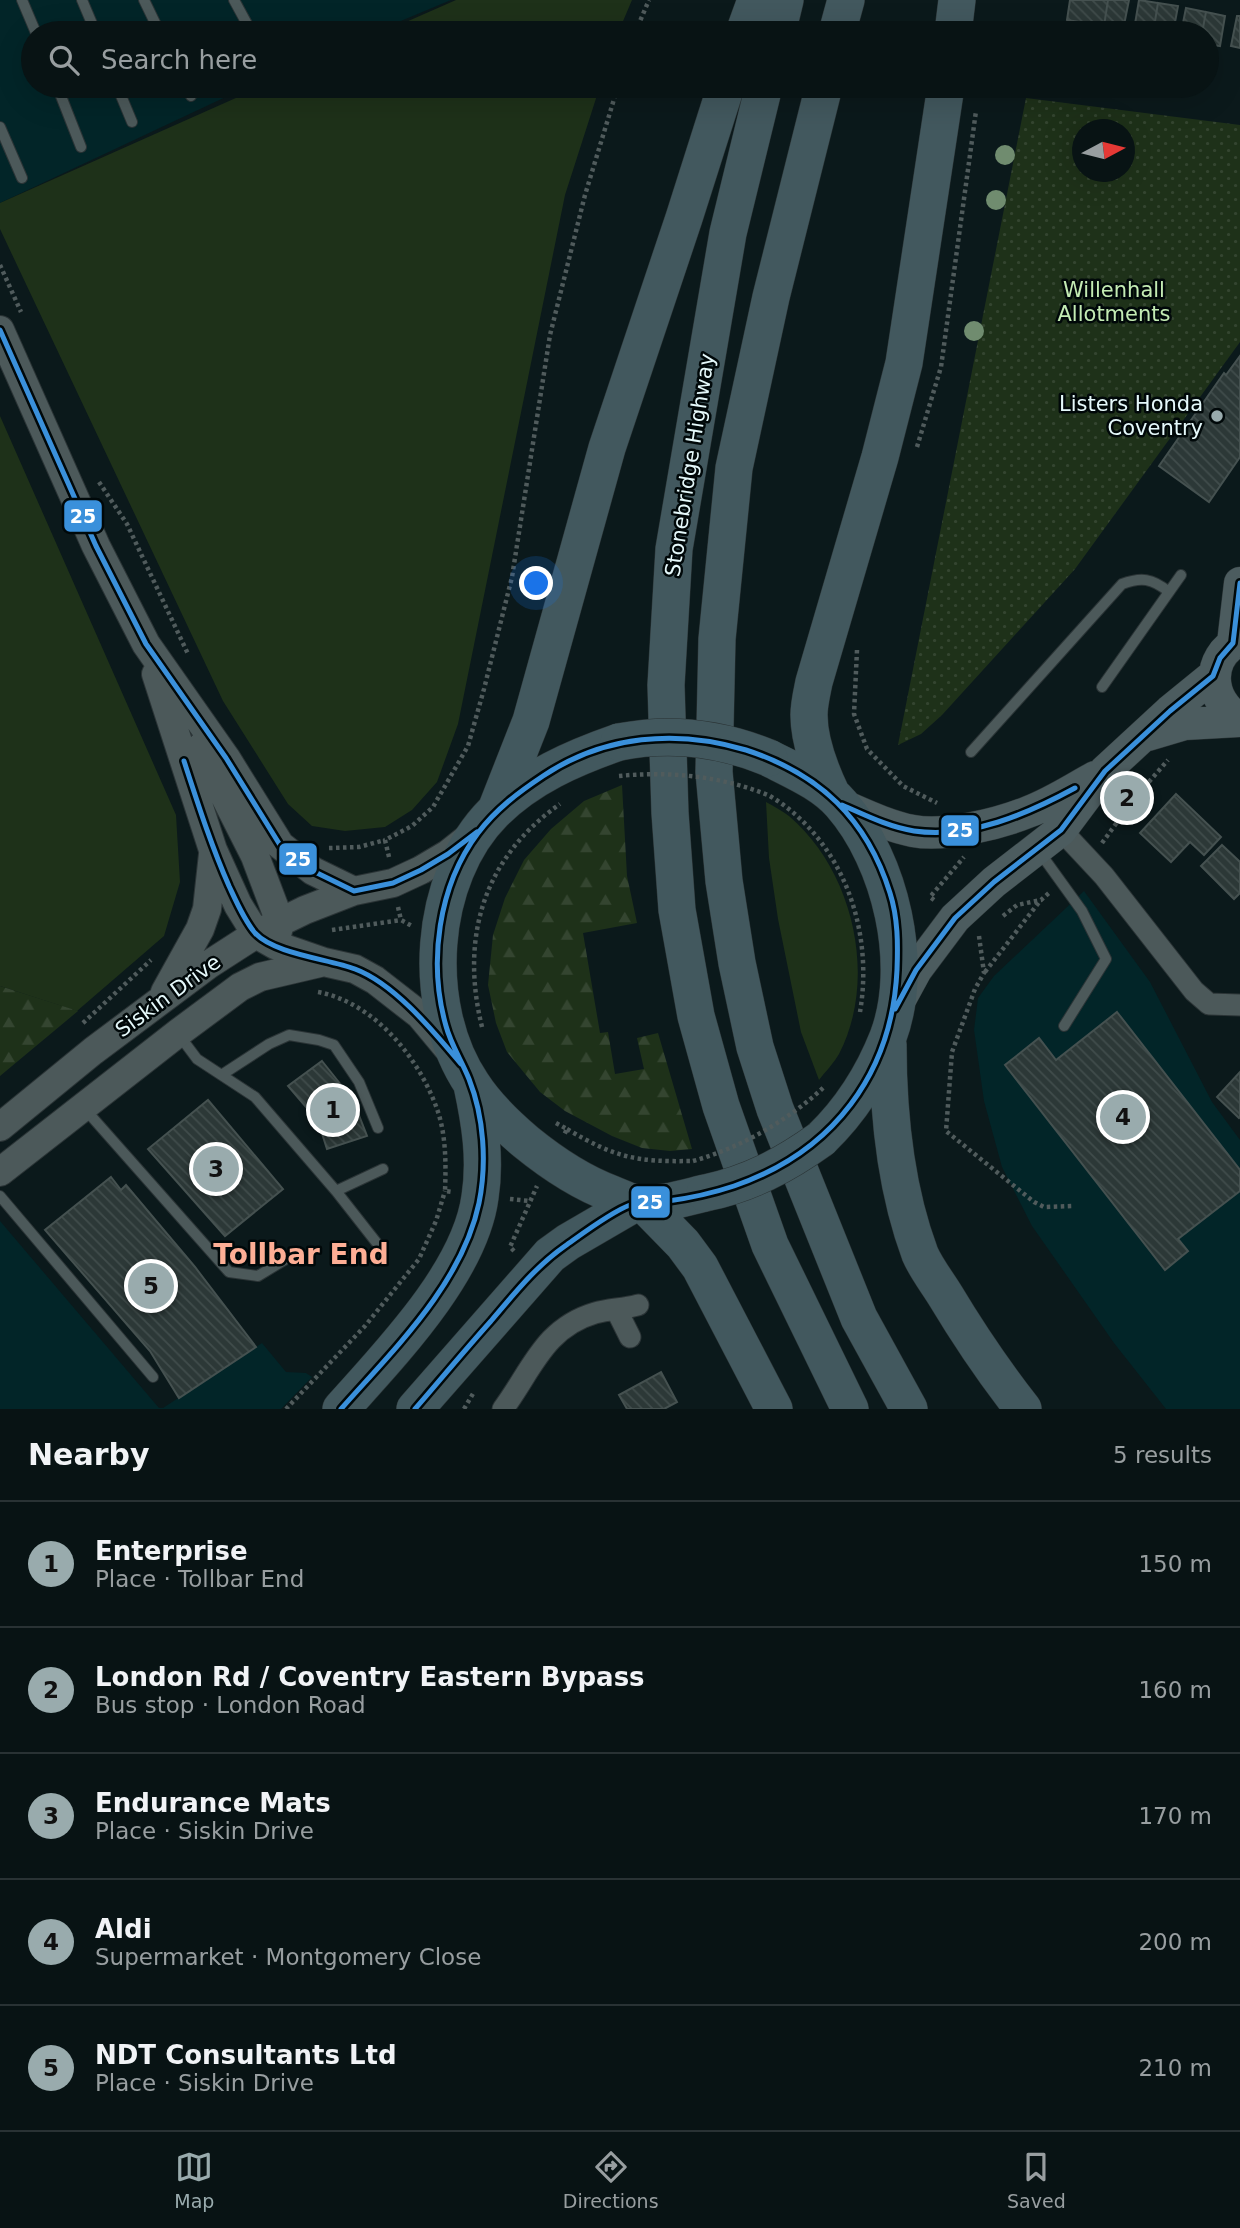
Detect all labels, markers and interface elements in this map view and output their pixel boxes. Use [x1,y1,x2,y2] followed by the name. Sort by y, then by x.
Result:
[21,21,1219,98] search box
[45,41,83,79] icon: search
[101,45,257,75] text: Search here
[1072,119,1135,182] north arrow
[1058,278,1170,326] park label: Willenhall Allotments
[661,352,719,578] street label: Stonebridge Highway
[1059,392,1203,440] place label: Listers Honda Coventry
[1209,408,1225,424] marker: Listers Honda Coventry
[63,499,103,533] line badge: 25
[70,505,96,527] text: 25
[519,566,553,600] your location
[1104,772,1150,824] pin: 2
[940,814,980,847] line badge: 25
[947,819,973,841] text: 25
[278,842,318,876] line badge: 25
[285,848,311,870] text: 25
[111,950,225,1042] street label: Siskin Drive
[310,1084,356,1136] pin: 1
[1100,1091,1146,1143] pin: 4
[193,1143,239,1195] pin: 3
[630,1185,671,1219] line badge: 25
[637,1191,663,1213] text: 25
[213,1238,389,1271] district label: Tollbar End
[128,1260,174,1312] pin: 5
[28,1437,150,1472] text: Nearby
[1113,1442,1212,1468] text: 5 results
[95,1536,248,1566] text: Enterprise
[43,1551,59,1577] text: 1
[1138,1551,1212,1577] text: 150 m
[95,1566,304,1592] text: Place · Tollbar End
[95,1662,645,1692] text: London Rd / Coventry Eastern Bypass
[43,1677,59,1703] text: 2
[1138,1677,1212,1703] text: 160 m
[95,1692,366,1718] text: Bus stop · London Road
[95,1788,331,1818] text: Endurance Mats
[43,1803,59,1829] text: 3
[1138,1803,1212,1829] text: 170 m
[95,1818,314,1844] text: Place · Siskin Drive
[95,1914,152,1944] text: Aldi
[43,1929,59,1955] text: 4
[1138,1929,1212,1955] text: 200 m
[95,1944,481,1970] text: Supermarket · Montgomery Close
[95,2040,397,2070] text: NDT Consultants Ltd
[43,2055,59,2081] text: 5
[1138,2055,1212,2081] text: 210 m
[95,2070,314,2096] text: Place · Siskin Drive
[174,2148,214,2212] tab: Map
[563,2148,659,2212] tab: Directions
[1007,2148,1066,2212] tab: Saved

